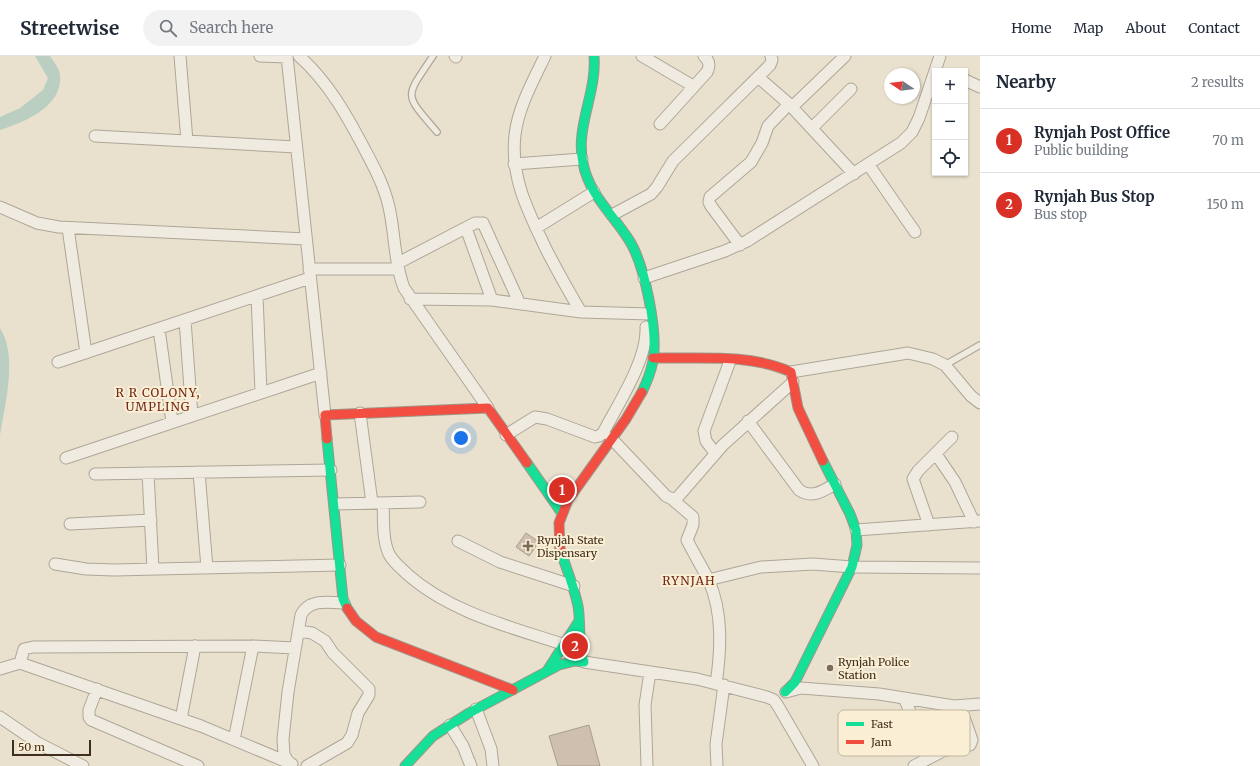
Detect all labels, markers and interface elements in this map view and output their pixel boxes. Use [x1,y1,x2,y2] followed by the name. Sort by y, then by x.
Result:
[143,10,423,46] search box
[20,16,119,40] text: Streetwise
[157,17,179,39] icon: search
[189,18,273,37] text: Search here
[1011,19,1052,37] text: Home
[1074,19,1103,37] text: Map
[1125,19,1166,37] text: About
[1188,19,1240,37] text: Contact
[884,68,920,104] north arrow
[932,68,968,176] map controls
[932,68,968,104] button: +
[996,71,1056,93] text: Nearby
[1191,74,1244,91] text: 2 results
[932,104,968,140] button: −
[1034,123,1170,142] text: Rynjah Post Office
[1006,132,1012,149] text: 1
[1213,132,1244,149] text: 70 m
[932,140,968,176] button: locate
[1034,142,1128,159] text: Public building
[1034,187,1154,206] text: Rynjah Bus Stop
[1005,196,1013,213] text: 2
[1207,196,1244,213] text: 150 m
[1034,206,1087,223] text: Bus stop
[115,385,201,414] district label: R R COLONY, UMPLING
[451,428,471,448] your location
[549,475,575,505] pin: 1
[537,533,604,560] place label: Rynjah State Dispensary
[522,540,534,552] marker: Rynjah State Dispensary
[662,573,716,588] district label: RYNJAH
[562,631,588,661] pin: 2
[838,655,910,682] place label: Rynjah Police Station
[825,663,835,673] marker: Rynjah Police Station
[838,710,970,756] legend
[871,717,894,731] text: Fast
[870,735,892,749] text: Jam
[12,738,91,757] scale bar
[18,740,45,754] text: 50 m

